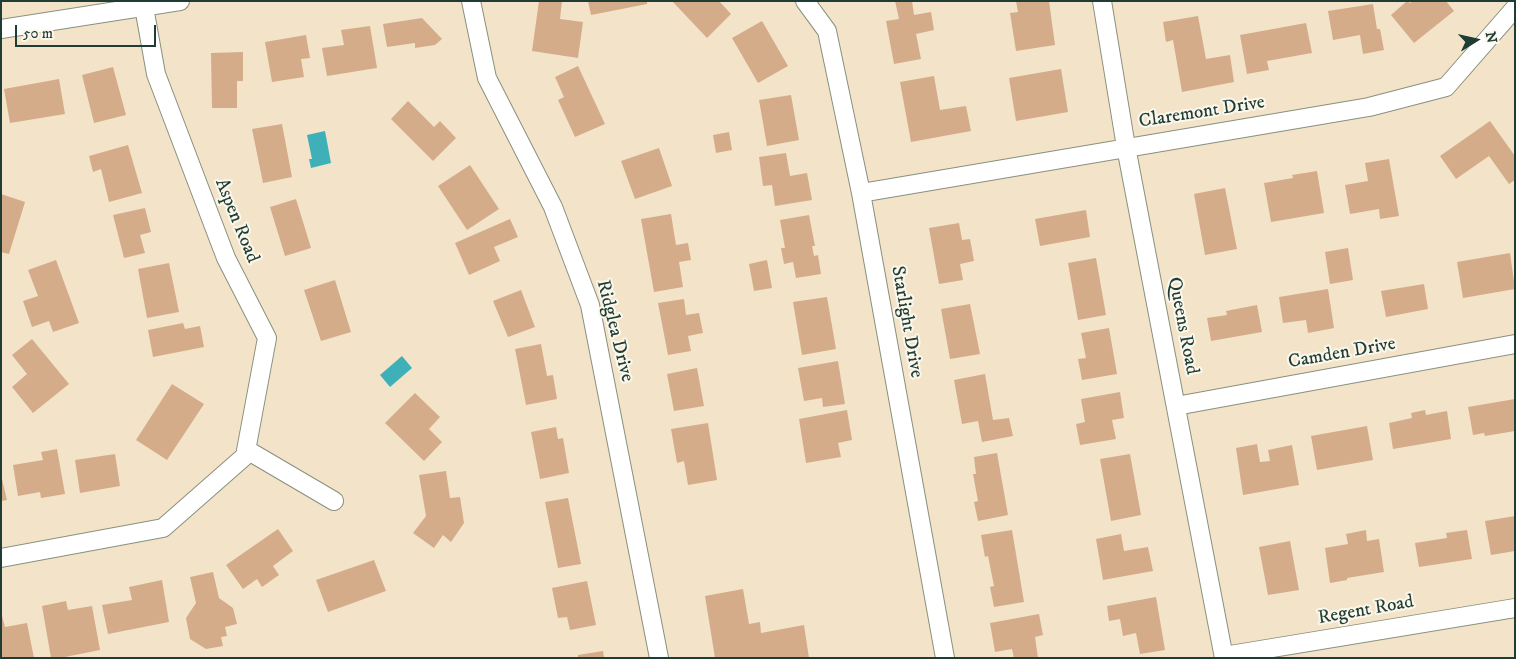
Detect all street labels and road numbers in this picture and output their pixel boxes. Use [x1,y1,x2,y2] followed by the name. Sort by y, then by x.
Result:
[1137,92,1267,134] street label: Claremont Drive
[209,175,263,267] street label: Aspen Road
[885,264,927,380] street label: Starlight Drive
[1161,275,1203,377] street label: Queens Road
[590,278,638,384] street label: Ridglea Drive
[1287,333,1397,375] street label: Camden Drive
[1316,591,1416,631] street label: Regent Road

